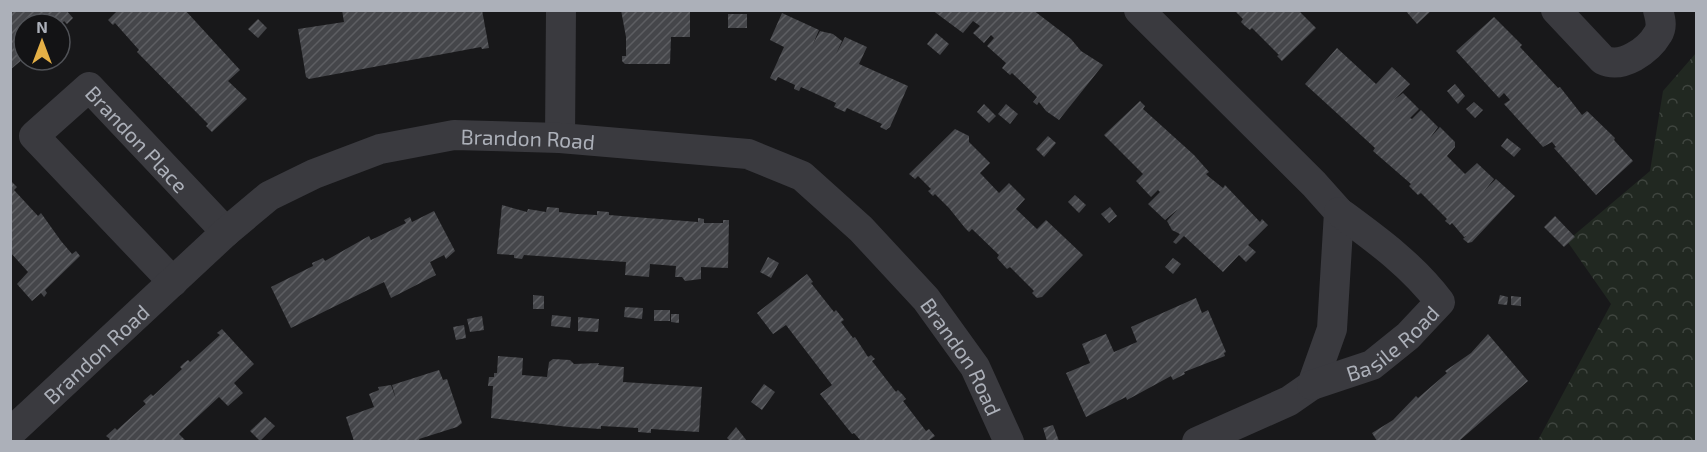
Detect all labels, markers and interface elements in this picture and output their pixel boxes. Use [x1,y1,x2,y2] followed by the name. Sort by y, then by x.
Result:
[12,12,72,72] north arrow
[36,17,48,36] text: N
[81,80,194,197] street label: Brandon Place
[460,123,596,153] street label: Brandon Road
[916,292,1008,419] street label: Brandon Road
[38,298,153,408] street label: Brandon Road
[1343,300,1443,385] street label: Basile Road

